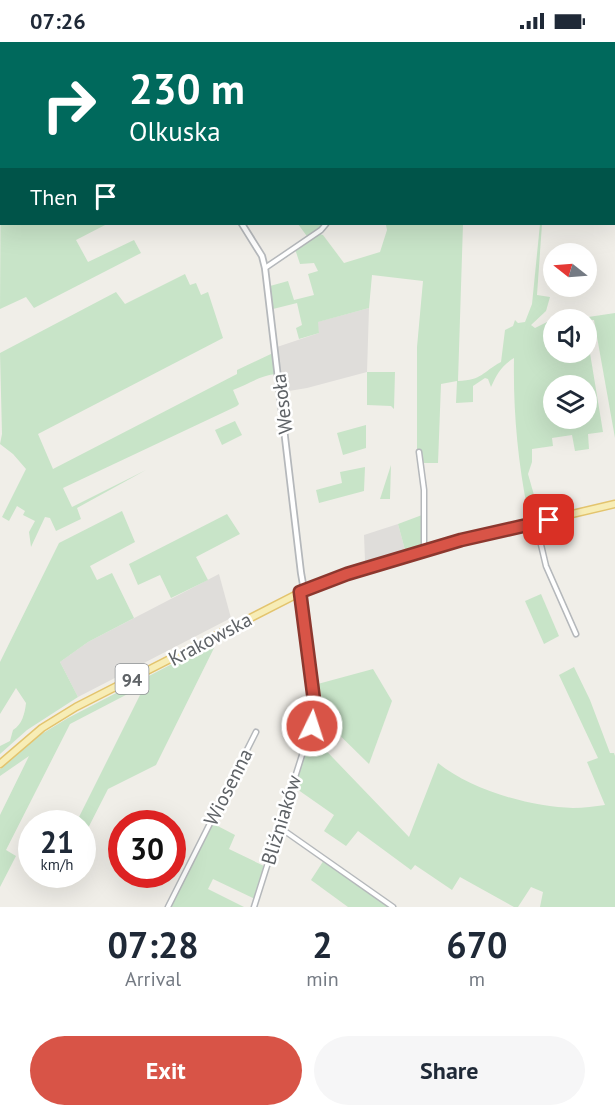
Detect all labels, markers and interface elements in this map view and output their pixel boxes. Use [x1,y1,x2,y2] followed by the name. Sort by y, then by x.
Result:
[30,7,86,35] text: 07:26
[129,61,245,116] text: 230 m
[30,66,108,144] icon: right
[129,114,221,148] text: Olkuska
[89,180,122,213] icon: arrive
[30,183,77,211] text: Then
[543,243,597,297] north arrow
[543,243,597,429] map controls
[543,309,597,363] button: sound
[265,372,299,436] street label: Wesoła
[543,375,597,429] button: layers
[523,494,574,545] pin
[532,503,565,536] icon: arrive
[164,606,256,672] street label: Krakowska
[116,664,148,694] road number: 94
[280,694,344,758] position arrow
[198,744,258,830] street label: Wiosenna
[255,772,307,868] street label: Bliźniaków
[108,810,186,888] speed limit sign: 30
[40,822,74,861] text: 21
[41,855,73,874] text: km/h
[107,921,199,968] text: 07:28
[312,921,333,968] text: 2
[446,921,508,968] text: 670
[125,966,181,992] text: Arrival
[306,966,339,992] text: min
[469,966,485,992] text: m
[30,1036,302,1105] button: Exit
[314,1036,585,1105] button: Share

